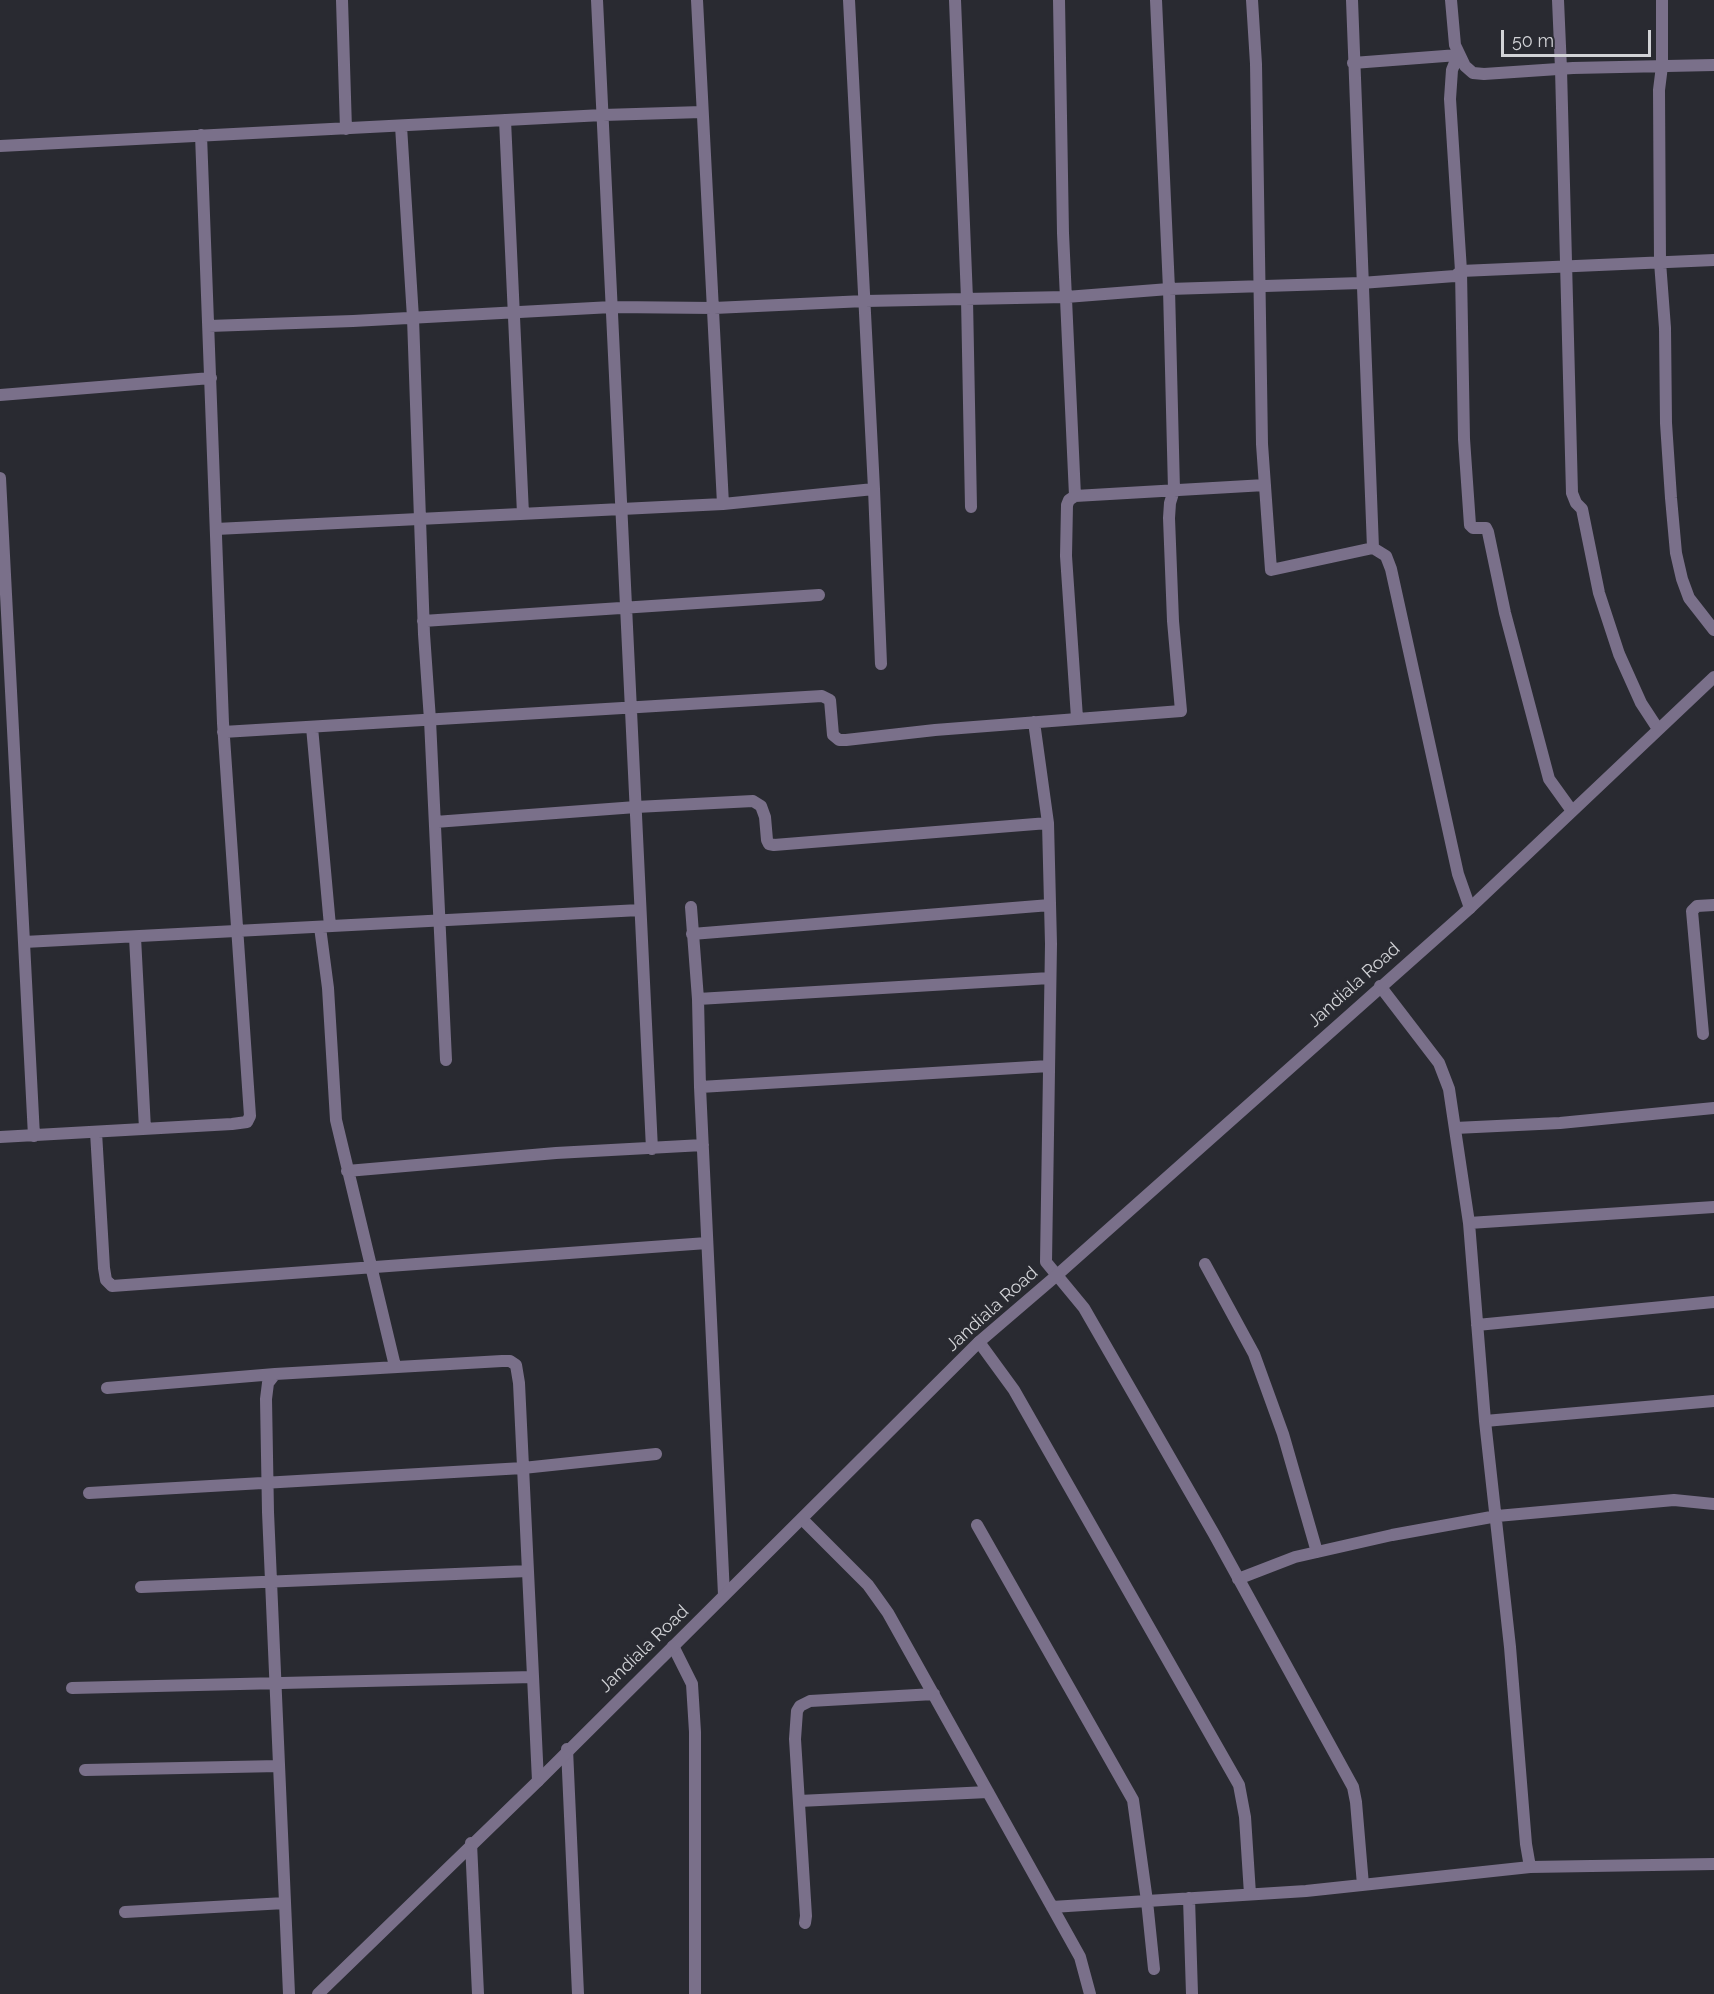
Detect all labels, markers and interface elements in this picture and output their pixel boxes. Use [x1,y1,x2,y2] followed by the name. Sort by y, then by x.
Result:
[1504,18,1654,56] scale bar
[1512,30,1554,51] text: 50 m
[1304,938,1404,1032] street label: Jandiala Road
[942,1262,1042,1356] street label: Jandiala Road
[595,1601,693,1697] street label: Jandiala Road

